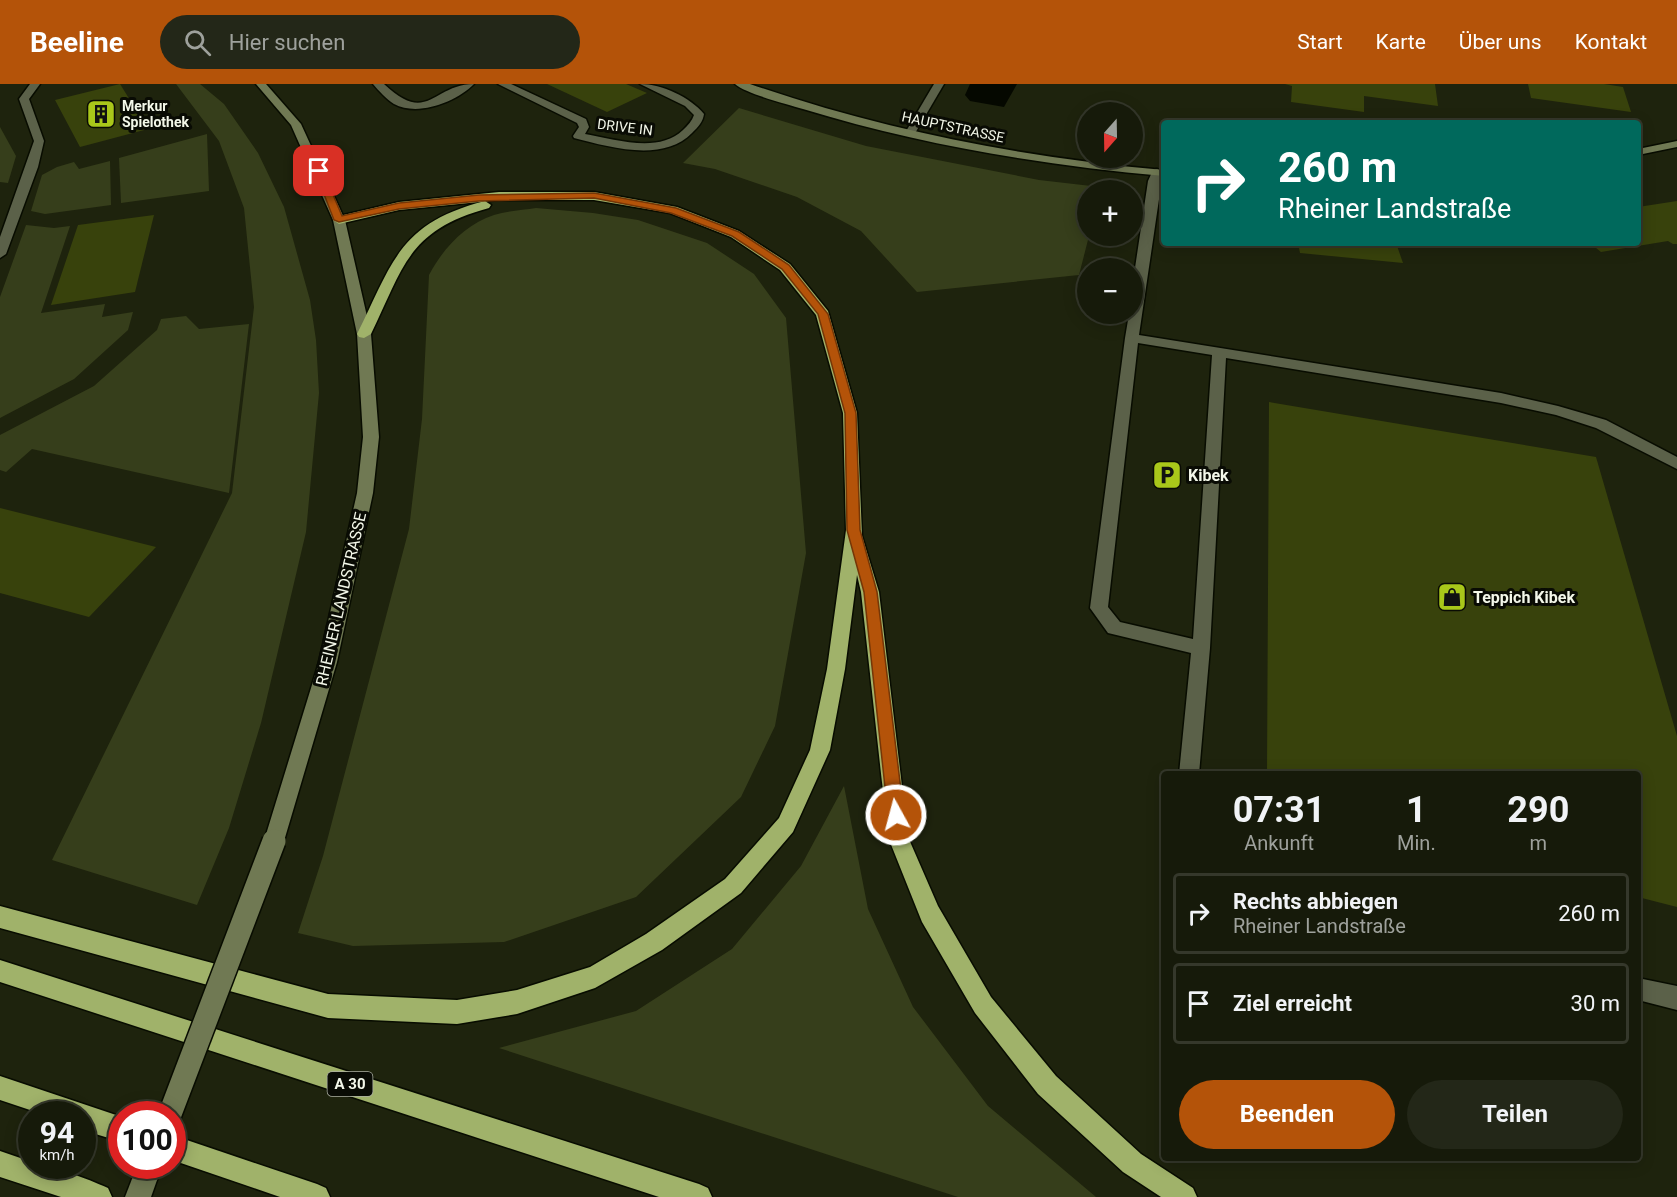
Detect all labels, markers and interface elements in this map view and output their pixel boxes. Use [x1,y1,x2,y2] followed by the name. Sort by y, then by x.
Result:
[160,15,580,69] search box
[30,26,124,59] text: Beeline
[181,26,214,59] icon: search
[229,30,345,55] text: Hier suchen
[1297,30,1343,54] text: Start
[1376,30,1426,54] text: Karte
[1459,30,1542,54] text: Über uns
[1575,30,1647,54] text: Kontakt
[85,98,117,130] building icon: Merkur Spielothek
[122,98,190,130] place label: Merkur Spielothek
[1077,102,1143,168] north arrow
[1077,102,1143,324] map controls
[900,108,1006,146] street label: HAUPTSTRASSE
[596,116,654,138] street label: DRIVE IN
[1278,143,1397,192] text: 260 m
[1179,144,1257,222] icon: right
[293,145,344,196] pin
[302,154,335,187] icon: arrive
[1077,180,1143,246] button: +
[1278,193,1511,225] text: Rheiner Landstraße
[1077,258,1143,324] button: −
[1151,459,1183,491] parking icon: Kibek
[1188,466,1229,485] place label: Kibek
[312,510,370,688] street label: RHEINER LANDSTRASSE
[1436,581,1468,613] shop icon: Teppich Kibek
[1473,588,1575,607] place label: Teppich Kibek
[864,783,928,847] position arrow
[1233,789,1325,831] text: 07:31
[1406,789,1427,831] text: 1
[1507,789,1569,831] text: 290
[1244,831,1314,855] text: Ankunft
[1397,831,1436,855] text: Min.
[1530,831,1547,855] text: m
[1233,889,1398,914] text: Rechts abbiegen
[1182,897,1215,930] icon: right
[1558,901,1620,926] text: 260 m
[1233,914,1406,938] text: Rheiner Landstraße
[1182,987,1215,1020] icon: arrive
[1233,991,1352,1016] text: Ziel erreicht
[1571,991,1620,1016] text: 30 m
[328,1072,372,1096] road number: A 30
[1179,1080,1395,1149] button: Beenden
[1407,1080,1623,1149] button: Teilen
[108,1101,186,1179] speed limit sign: 100
[40,1115,74,1150] text: 94
[39,1146,75,1164] text: km/h

